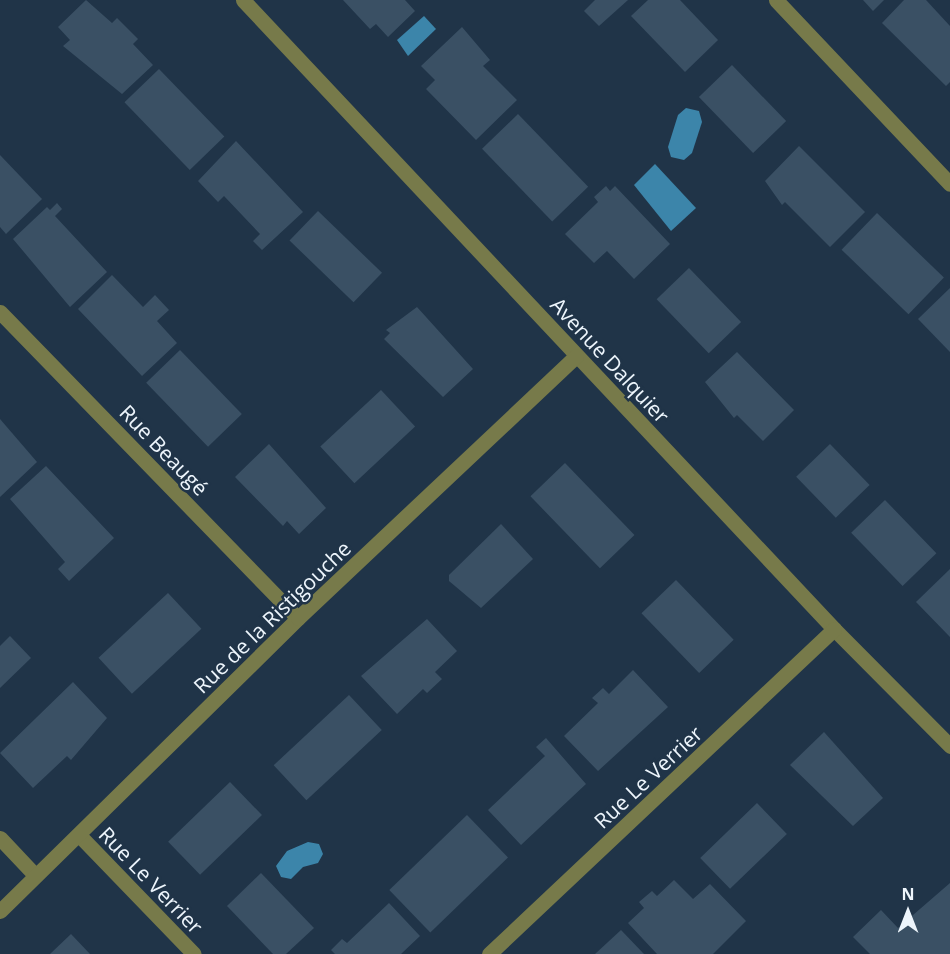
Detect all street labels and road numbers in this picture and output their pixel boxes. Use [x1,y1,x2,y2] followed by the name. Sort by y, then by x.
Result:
[545,292,675,428] street label: Avenue Dalquier
[115,399,213,501] street label: Rue Beaugé
[188,536,356,698] street label: Rue de la Ristigouche
[589,721,707,833] street label: Rue Le Verrier
[94,821,208,939] street label: Rue Le Verrier

